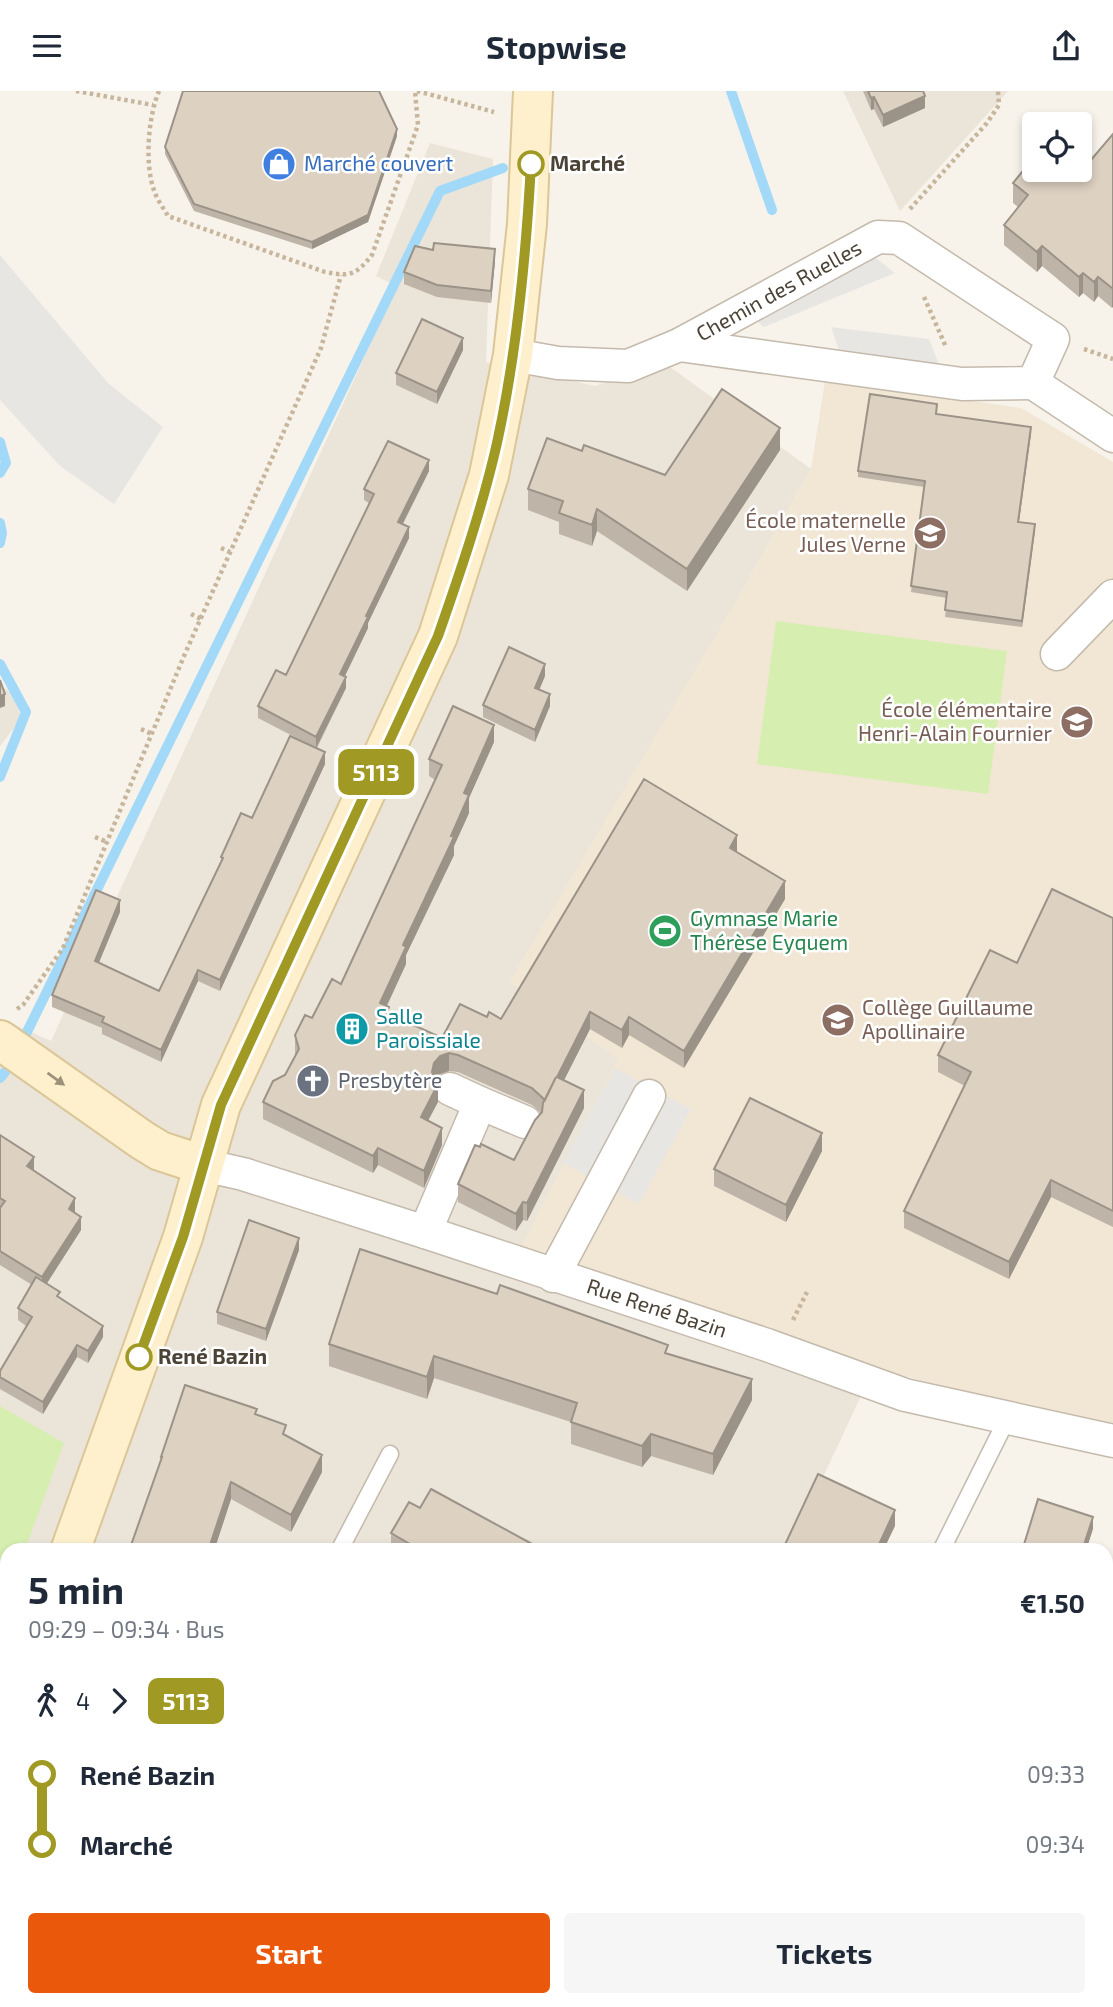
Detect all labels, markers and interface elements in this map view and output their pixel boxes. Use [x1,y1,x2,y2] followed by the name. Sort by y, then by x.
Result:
[28,27,66,65] icon: menu
[486,27,627,65] text: Stopwise
[1047,27,1085,65] icon: share
[1022,112,1092,182] map controls
[1022,112,1092,182] button: locate
[260,145,298,183] shop icon: Marché couvert
[304,150,453,175] place label: Marché couvert
[550,150,625,175] place label: Marché
[518,151,544,177] marker: Marché
[691,234,865,346] street label: Chemin des Ruelles
[745,507,906,556] place label: École maternelle Jules Verne
[911,514,949,552] school or university icon: École maternelle Jules Verne
[858,696,1053,745] place label: École élémentaire Henri-Alain Fournier
[1058,703,1096,741] school or university icon: École élémentaire Henri-Alain Fournier
[327,749,425,795] line badge: 5113
[352,757,400,786] text: 5113
[690,905,848,954] place label: Gymnase Marie Thérèse Eyquem
[646,912,684,950] sports icon: Gymnase Marie Thérèse Eyquem
[862,994,1033,1043] place label: Collège Guillaume Apollinaire
[819,1001,857,1039] school or university icon: Collège Guillaume Apollinaire
[376,1003,481,1052] place label: Salle Paroissiale
[333,1010,371,1048] building icon: Salle Paroissiale
[294,1062,332,1100] church icon: Presbytère
[338,1067,442,1092] place label: Presbytère
[47,1071,65,1085] one-way arrow
[584,1272,730,1342] street label: Rue René Bazin
[158,1343,267,1368] place label: René Bazin
[126,1344,152,1370] marker: René Bazin
[28,1566,124,1612] text: 5 min
[1020,1587,1085,1618] text: €1.50
[28,1615,225,1643] text: 09:29 – 09:34 · Bus
[28,1682,66,1720] icon: walk
[100,1682,138,1720] icon: forward
[162,1686,210,1715] text: 5113
[76,1687,90,1715] text: 4
[80,1759,215,1790] text: René Bazin
[1027,1760,1085,1788] text: 09:33
[80,1829,173,1860] text: Marché
[1026,1830,1085,1858] text: 09:34
[28,1913,550,1993] button: Start
[564,1913,1085,1993] button: Tickets

